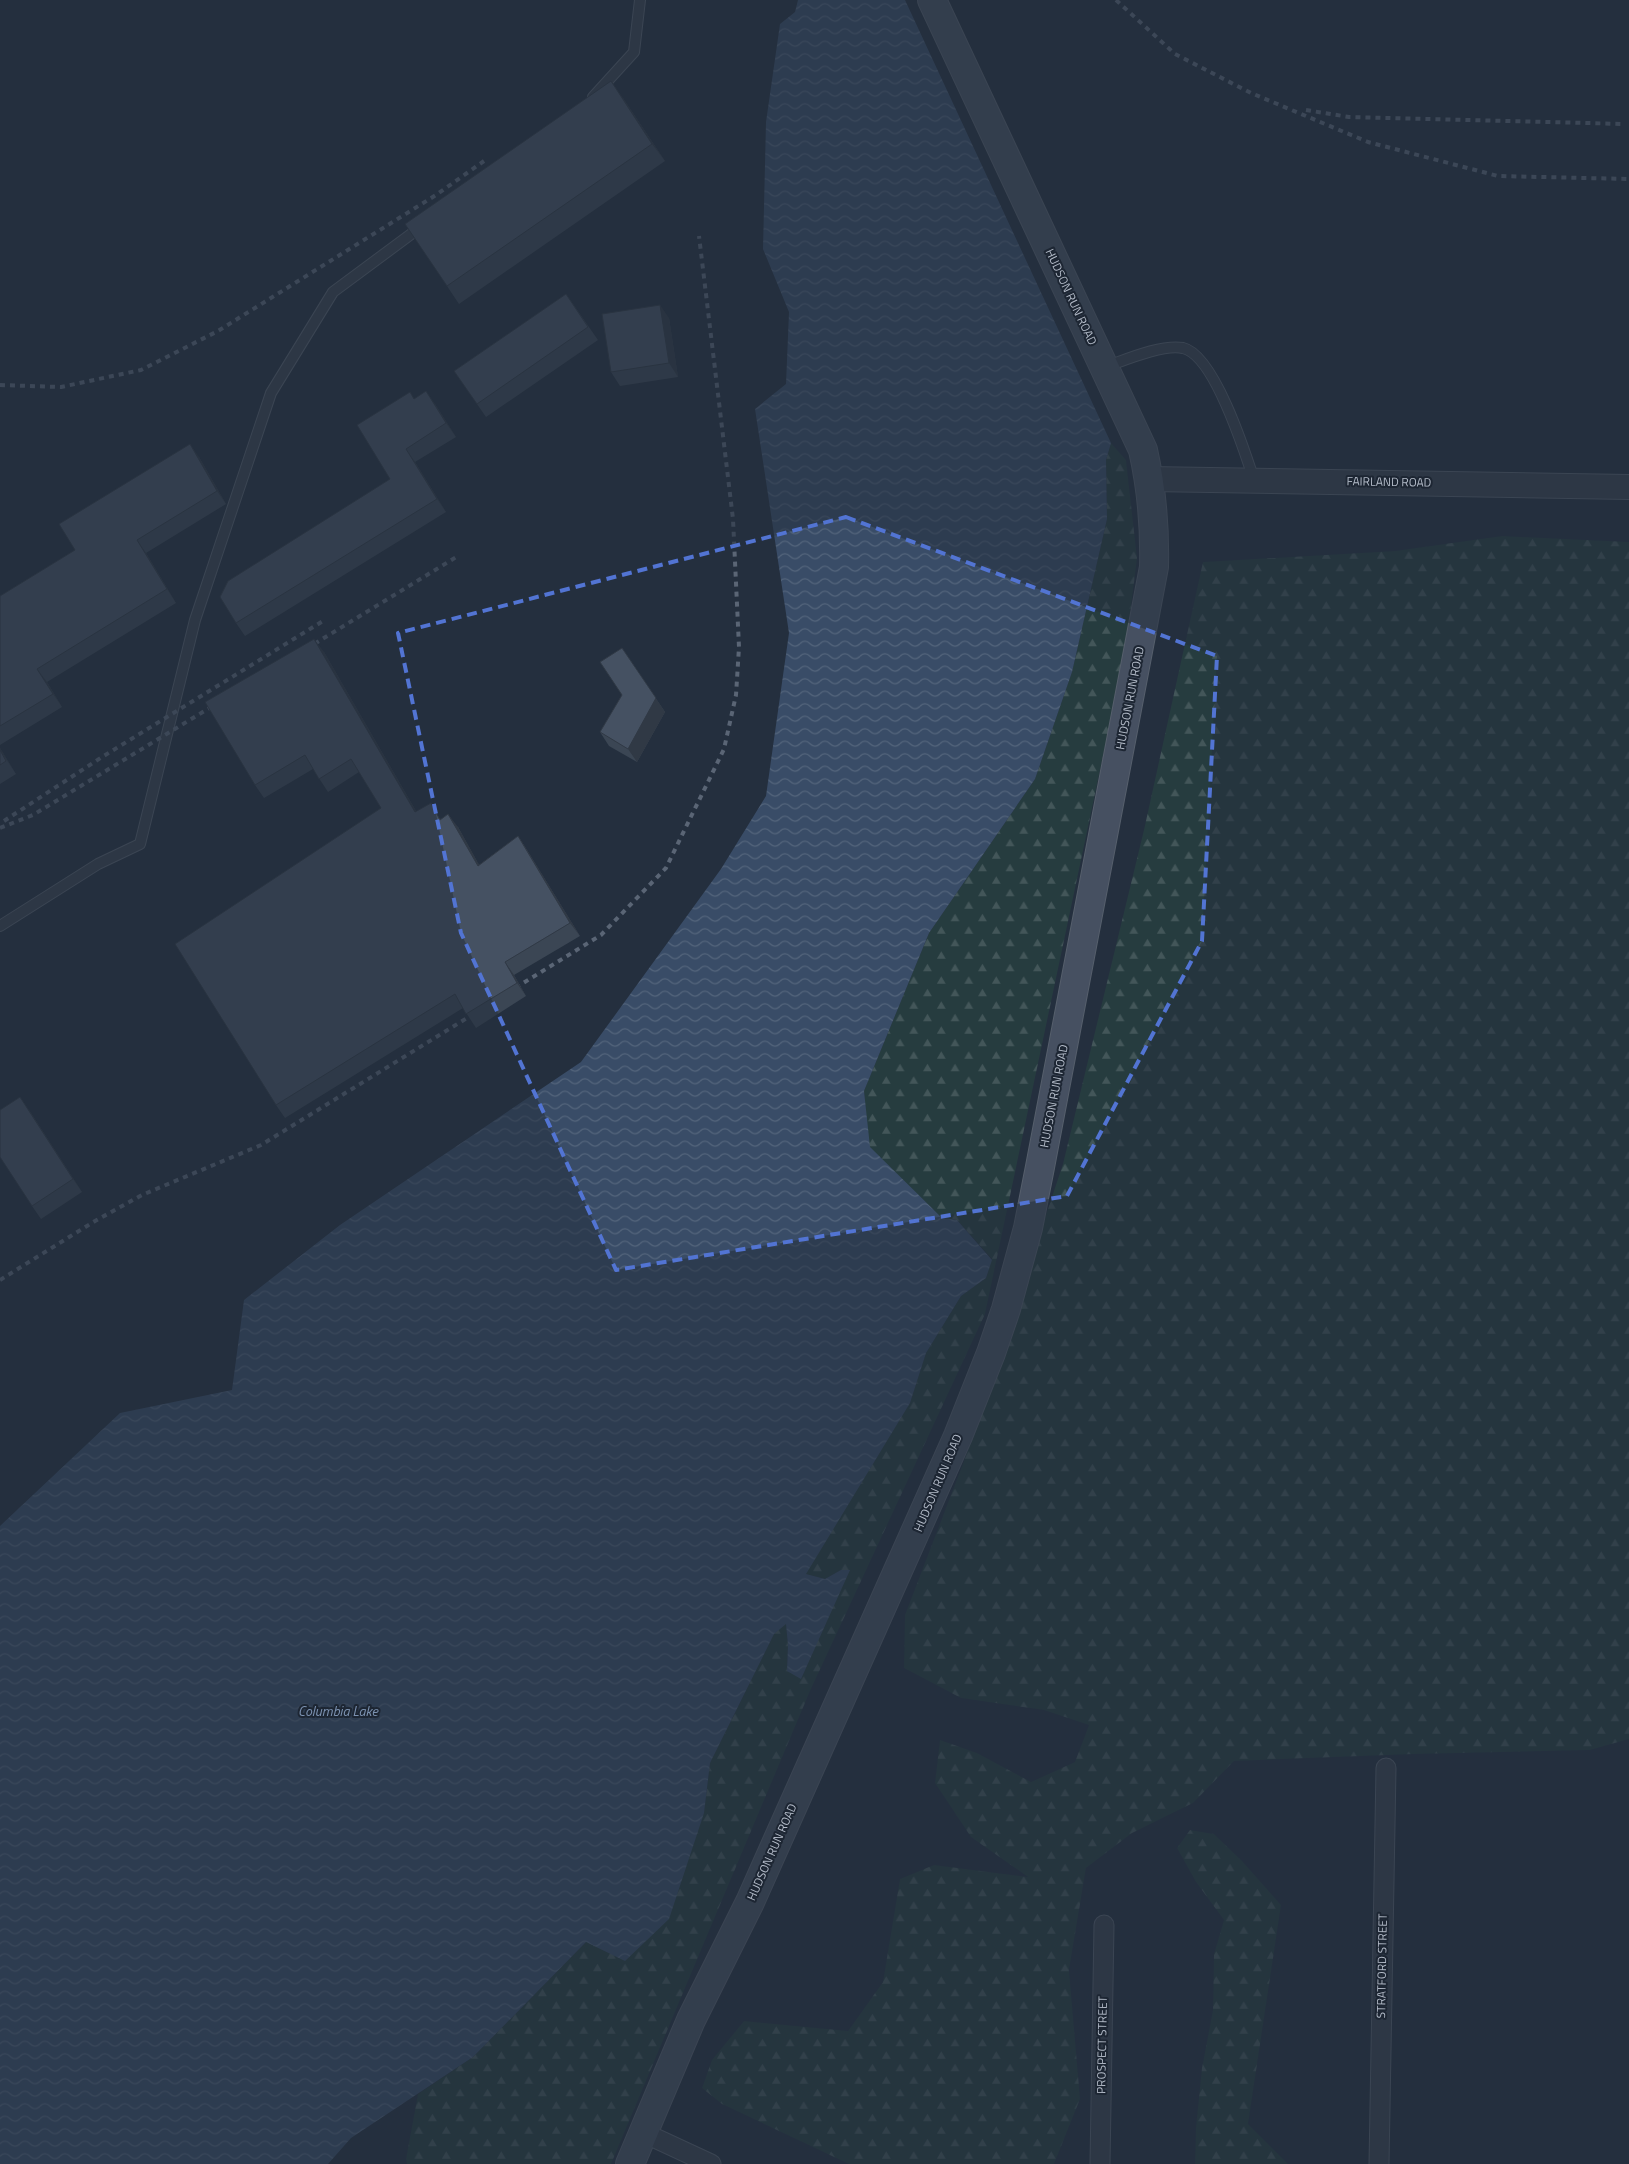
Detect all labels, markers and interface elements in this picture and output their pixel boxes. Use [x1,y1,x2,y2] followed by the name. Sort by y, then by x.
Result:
[1041,245,1102,348] street label: HUDSON RUN ROAD
[1346,471,1432,492] street label: FAIRLAND ROAD
[1110,644,1149,751] street label: HUDSON RUN ROAD
[1034,1042,1073,1149] street label: HUDSON RUN ROAD
[908,1431,967,1535] street label: HUDSON RUN ROAD
[298,1700,380,1721] water label: Columbia Lake
[742,1800,802,1903] street label: HUDSON RUN ROAD
[1371,1913,1392,2019] street label: STRATFORD STREET
[1091,1995,1112,2094] street label: PROSPECT STREET

